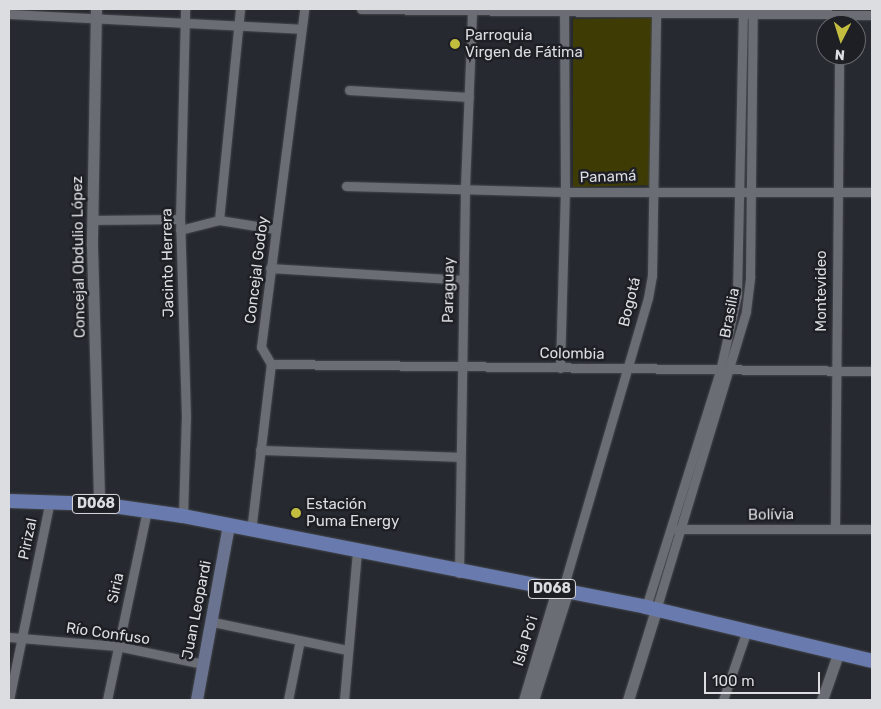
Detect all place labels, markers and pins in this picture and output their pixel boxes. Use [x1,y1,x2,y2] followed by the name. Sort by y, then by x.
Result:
[465,26,583,61] place label: Parroquia Virgen de Fátima
[449,38,461,50] marker: Parroquia Virgen de Fátima
[306,495,399,530] place label: Estación Puma Energy
[290,507,302,519] marker: Estación Puma Energy

